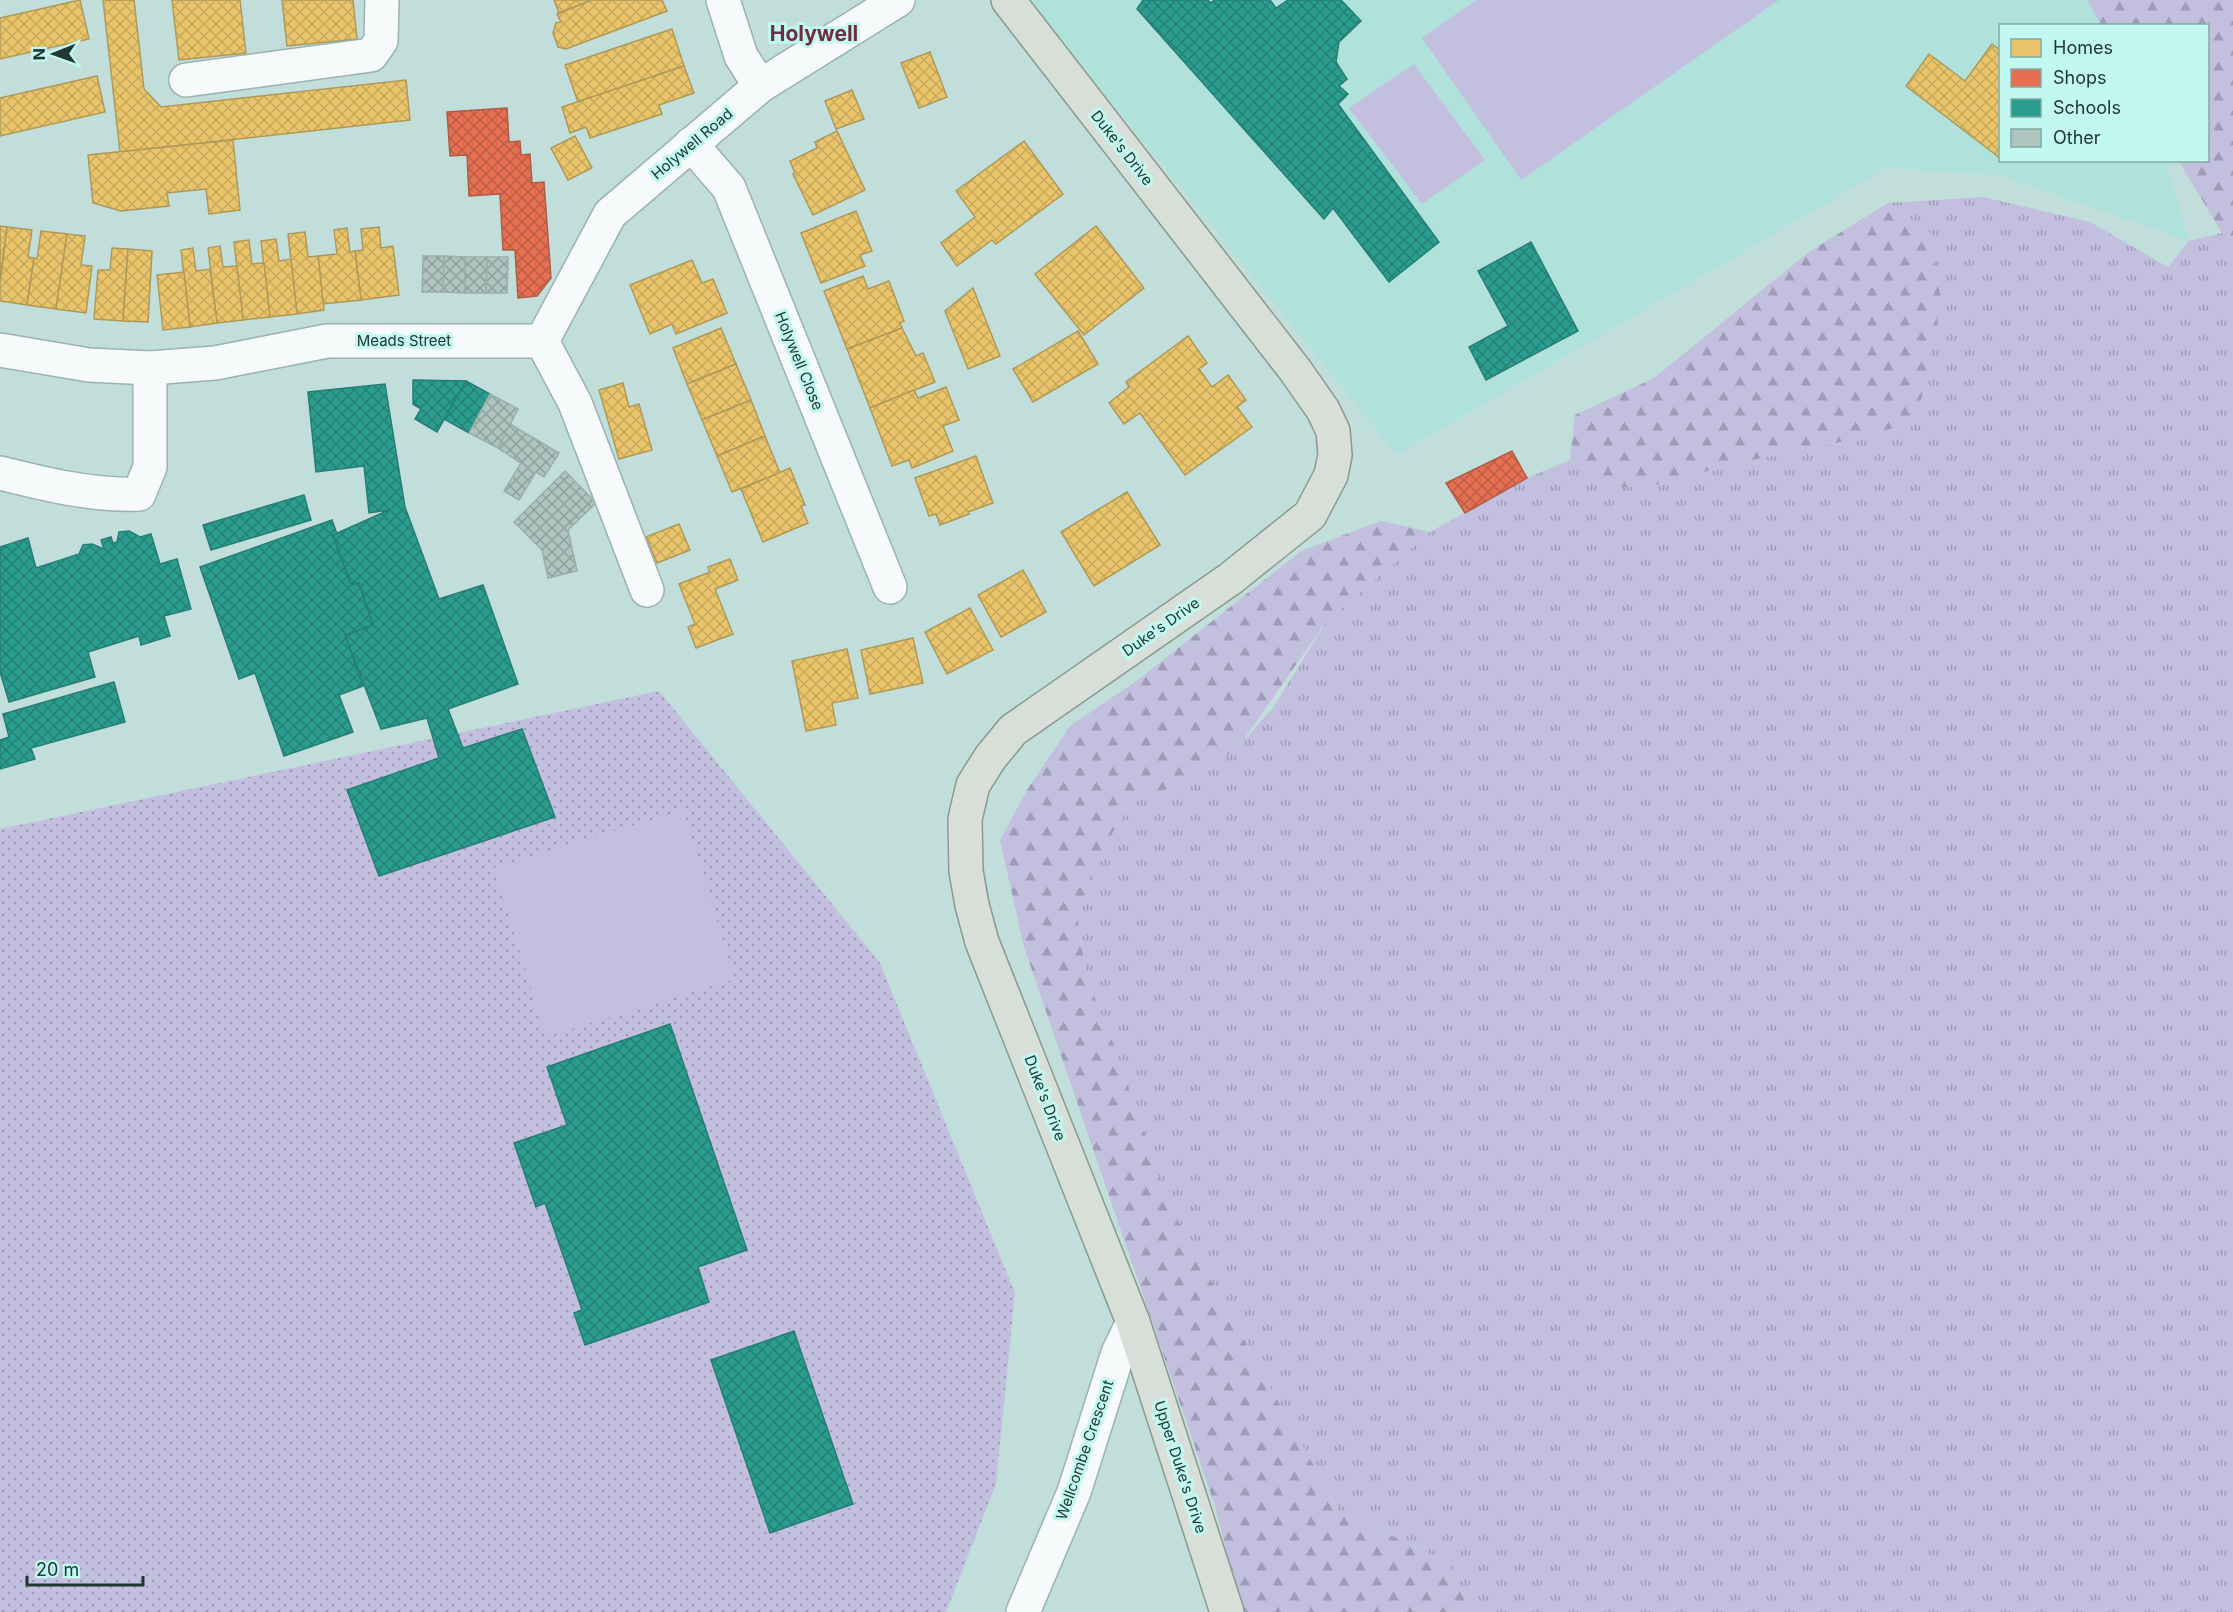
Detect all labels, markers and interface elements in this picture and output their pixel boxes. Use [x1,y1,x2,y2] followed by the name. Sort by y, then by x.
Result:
[770,21,858,46] district label: Holywell
[24,24,84,84] north arrow
[1999,24,2209,162] legend
[2053,37,2113,58] text: Homes
[29,48,49,61] text: N
[2053,67,2107,88] text: Shops
[2053,97,2121,118] text: Schools
[647,104,736,183] street label: Holywell Road
[1087,106,1158,189] street label: Duke's Drive
[2053,127,2101,148] text: Other
[771,309,828,413] street label: Holywell Close
[357,331,451,350] street label: Meads Street
[1118,593,1203,660] street label: Duke's Drive
[1020,1052,1070,1143] street label: Duke's Drive
[1052,1377,1117,1522] street label: Wellcombe Crescent
[1150,1398,1211,1535] street label: Upper Duke's Drive
[27,1549,142,1587] scale bar
[36,1559,79,1580] text: 20 m

